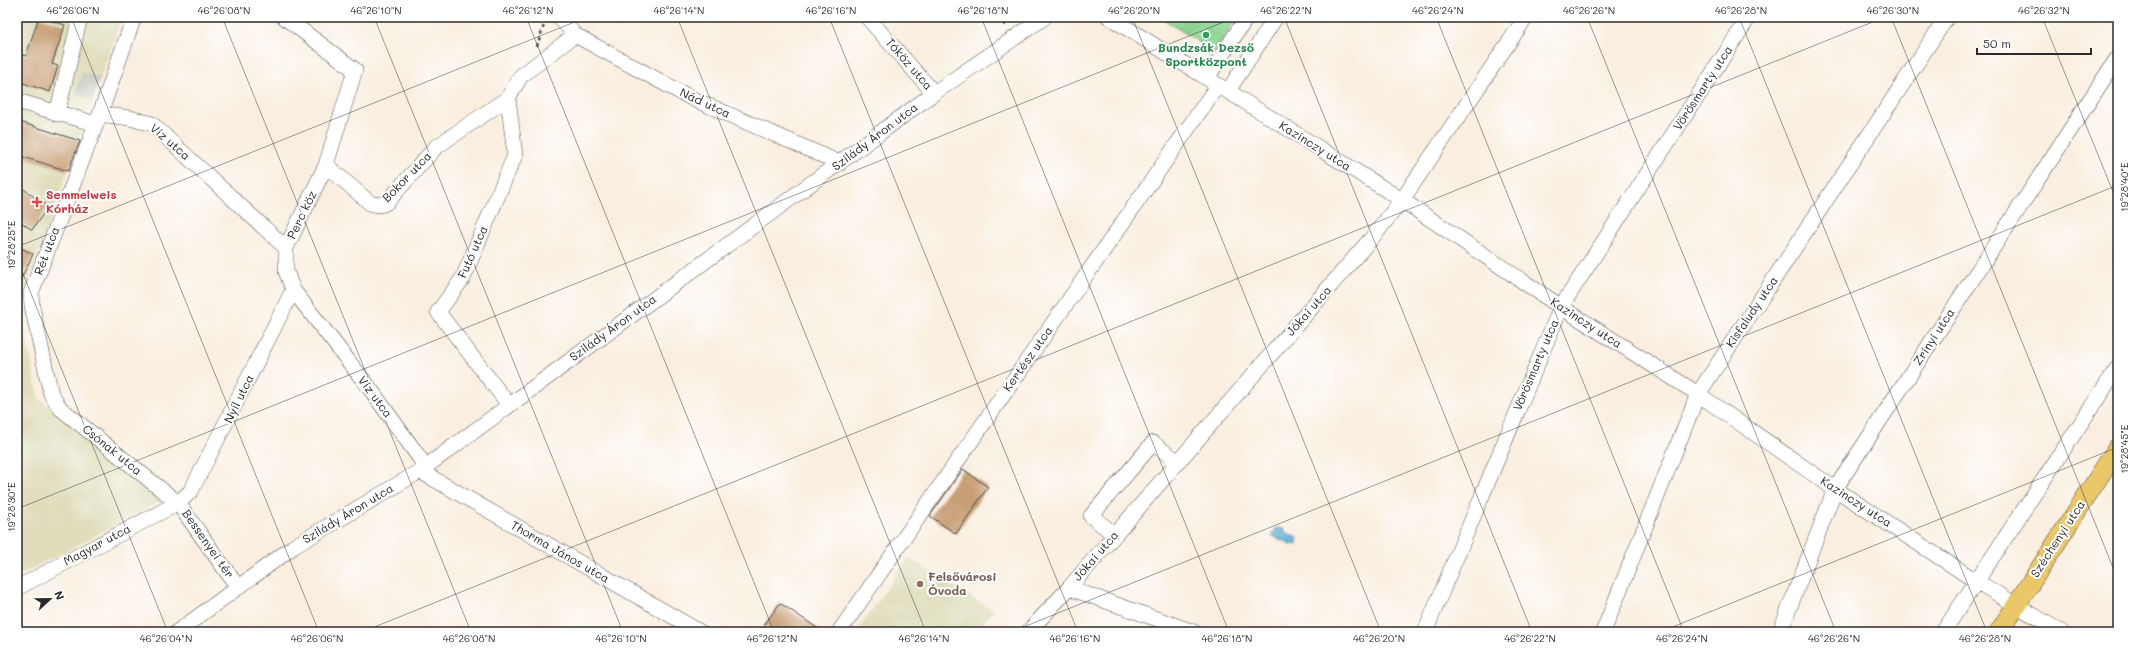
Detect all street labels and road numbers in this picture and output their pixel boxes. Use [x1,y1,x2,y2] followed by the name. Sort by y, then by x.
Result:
[883,34,937,93] street label: Tóköz utca
[1669,42,1736,133] street label: Vörösmarty utca
[677,83,733,121] street label: Nád utca
[828,99,921,174] street label: Szilády Áron utca
[1277,117,1355,174] street label: Kazinczy utca
[147,119,194,163] street label: Víz utca
[378,148,434,205] street label: Bokor utca
[283,187,320,241] street label: Perc köz
[453,223,491,280] street label: Futó utca
[30,224,63,277] street label: Rét utca
[1721,273,1781,350] street label: Kisfaludy utca
[1282,282,1334,339] street label: Jókai utca
[566,290,659,364] street label: Szilády Áron utca
[1548,293,1625,351] street label: Kazinczy utca
[1909,305,1957,368] street label: Zrínyi utca
[1509,316,1562,413] street label: Vörösmarty utca
[999,323,1056,394] street label: Kertész utca
[219,372,257,425] street label: Nyíl utca
[355,372,397,421] street label: Víz utca
[80,420,146,478] street label: Csónak utca
[1818,472,1895,530] street label: Kazinczy utca
[299,480,396,547] street label: Szilády Áron utca
[2026,497,2088,580] street label: Széchenyi utca
[179,506,238,581] street label: Bessenyei tér
[508,516,613,586] street label: Thorma János utca
[60,520,133,569] street label: Magyar utca
[1069,527,1121,584] street label: Jókai utca

